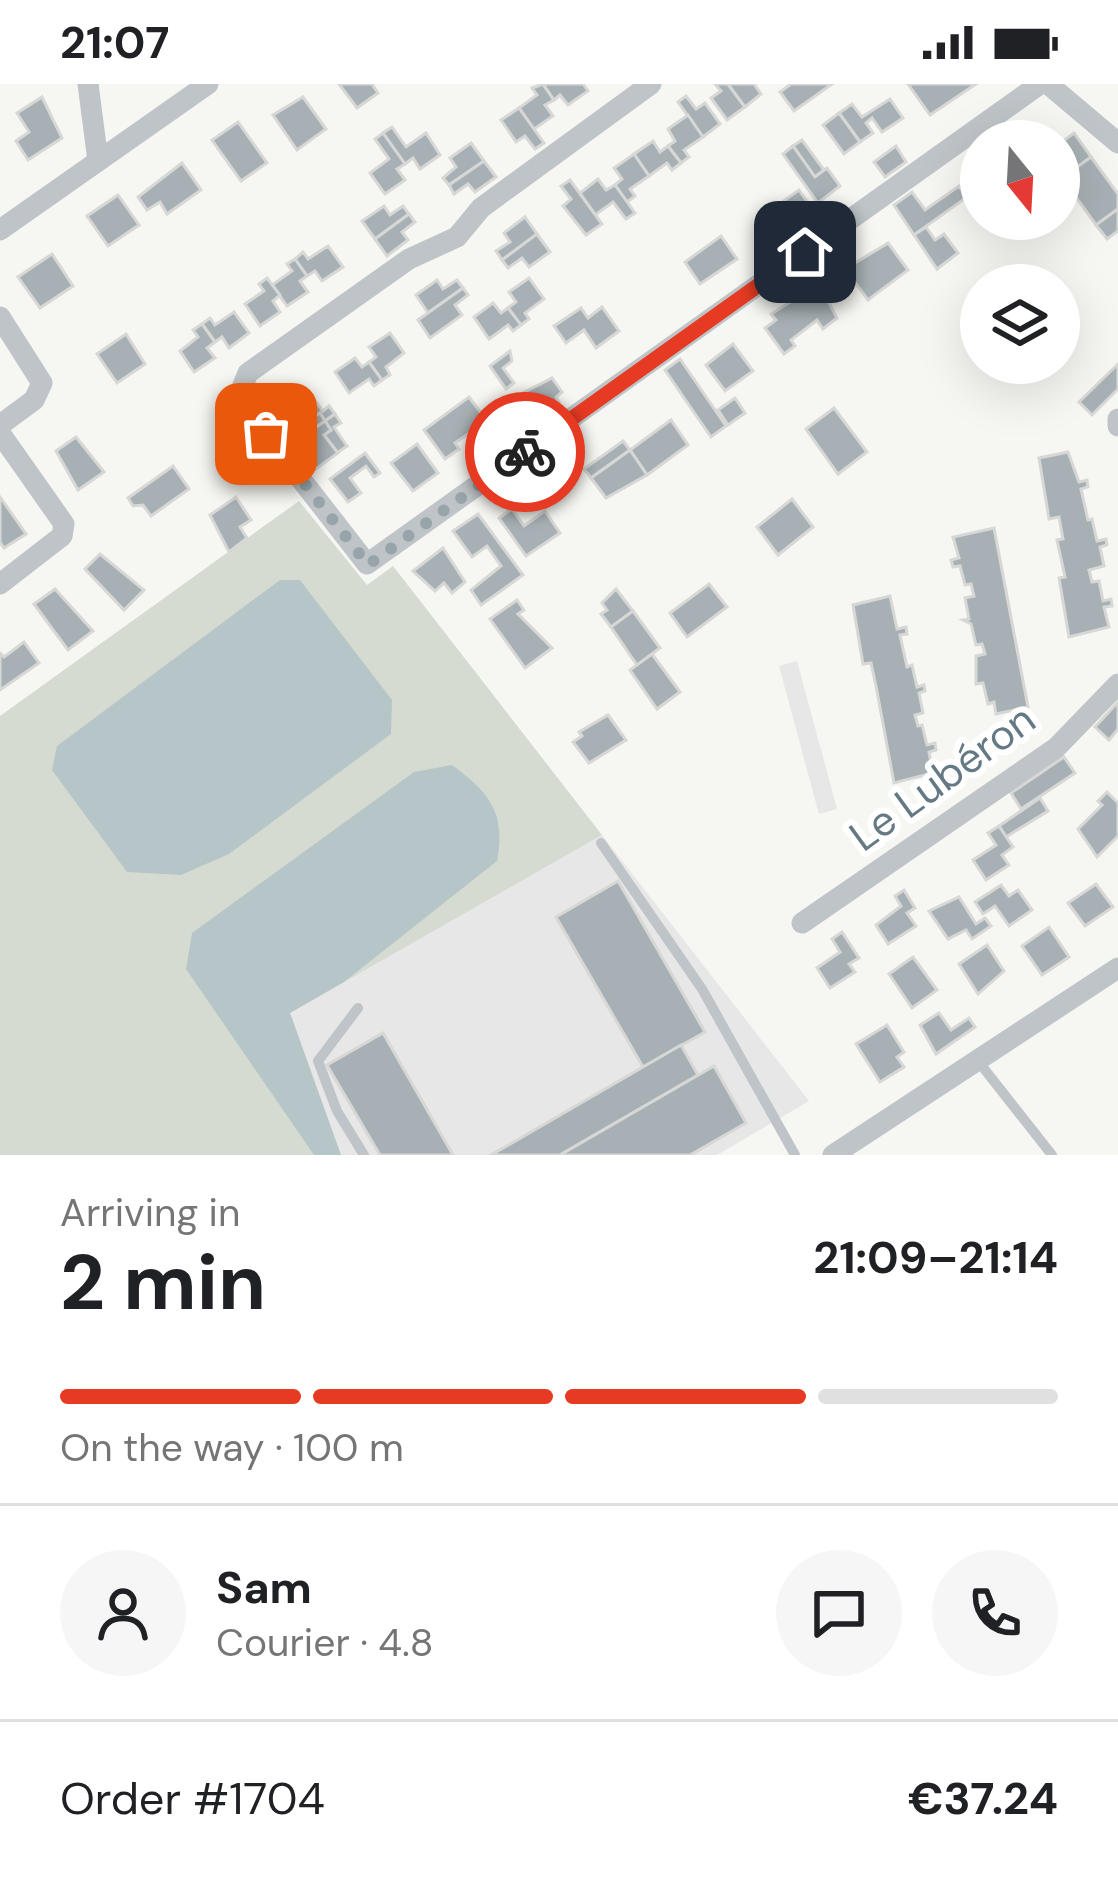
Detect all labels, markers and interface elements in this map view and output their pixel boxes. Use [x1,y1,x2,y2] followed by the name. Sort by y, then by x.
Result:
[60,13,169,72] text: 21:07
[960,120,1080,240] north arrow
[960,120,1080,384] map controls
[754,201,856,303] pin
[772,219,838,285] icon: home
[960,264,1080,384] button: layers
[215,383,317,485] pin
[465,392,585,512] courier
[233,401,299,467] icon: bag
[492,419,558,485] icon: bike
[839,692,1046,863] street label: Le Lubéron
[60,1187,240,1238] text: Arriving in
[813,1228,1058,1287] text: 21:09–21:14
[60,1232,266,1333] text: 2 min
[60,1422,404,1473] text: On the way · 100 m
[60,1550,186,1676] button: person
[776,1550,902,1676] button: chat
[932,1550,1058,1676] button: phone
[216,1558,312,1617] text: Sam
[216,1617,433,1668] text: Courier · 4.8
[60,1769,325,1828] text: Order #1704
[908,1769,1058,1828] text: €37.24

